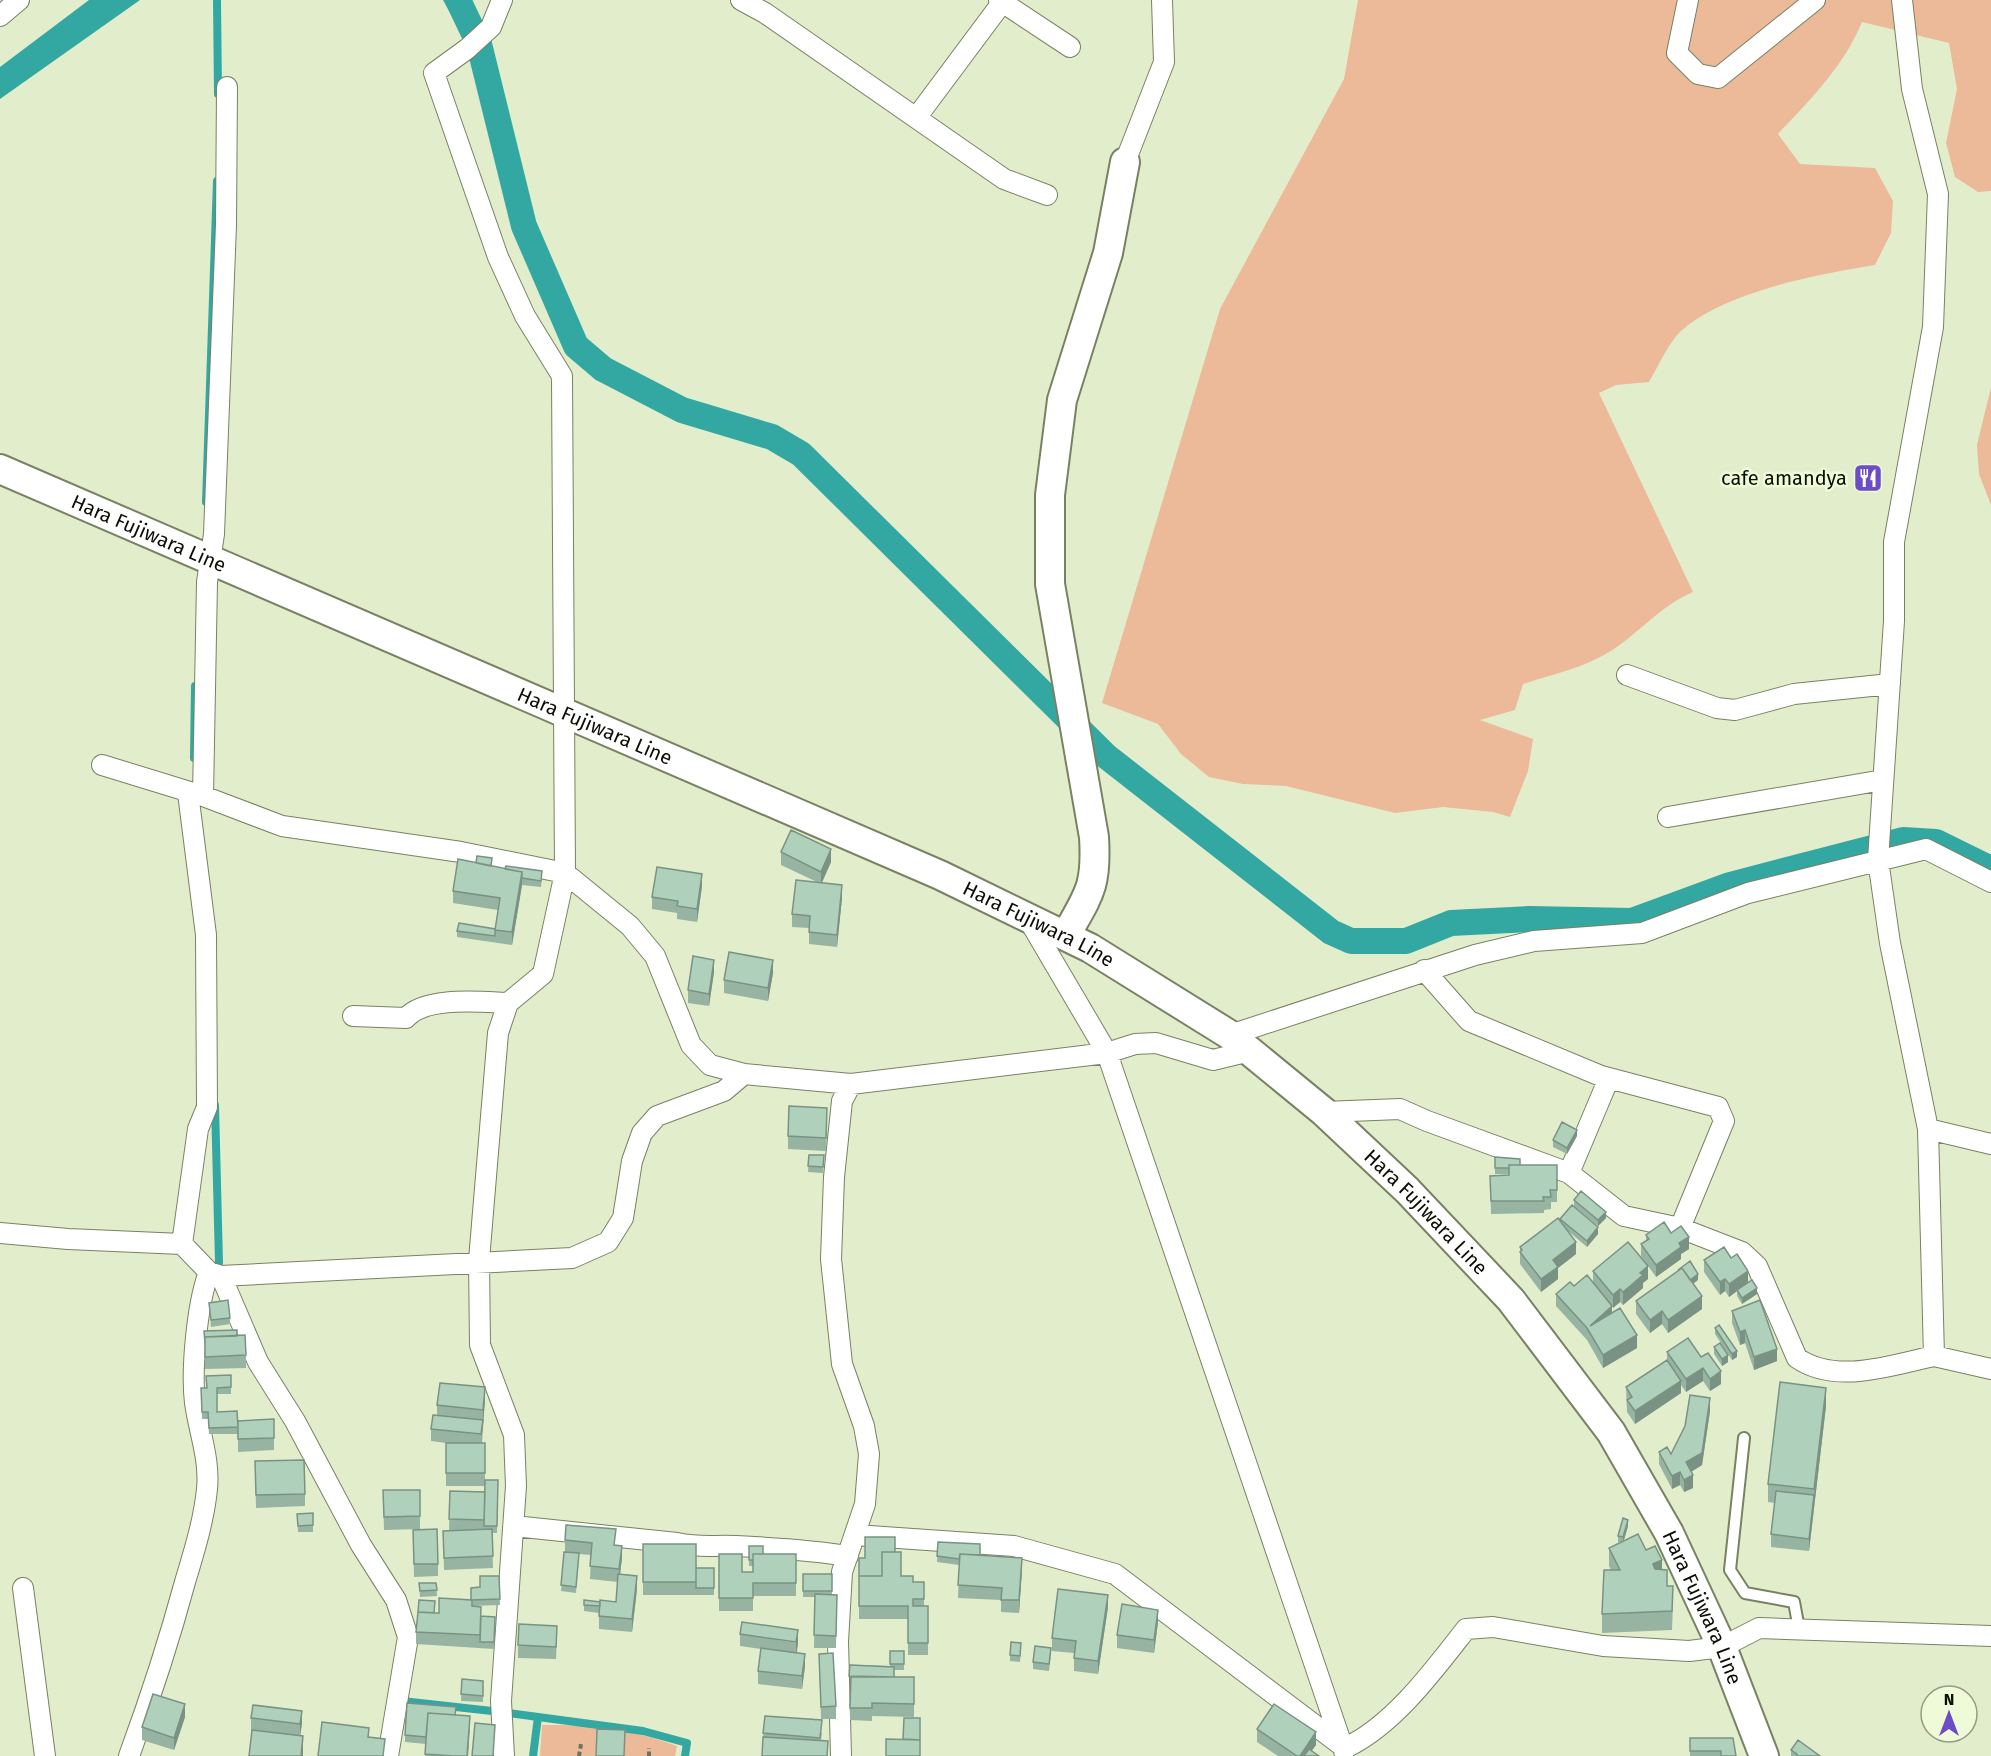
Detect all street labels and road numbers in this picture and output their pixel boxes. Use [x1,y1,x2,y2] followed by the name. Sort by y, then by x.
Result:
[68,489,230,577] street label: Hara Fujiwara Line
[514,682,676,770] street label: Hara Fujiwara Line
[959,876,1119,972] street label: Hara Fujiwara Line
[1359,1144,1493,1280] street label: Hara Fujiwara Line
[1657,1527,1747,1688] street label: Hara Fujiwara Line

